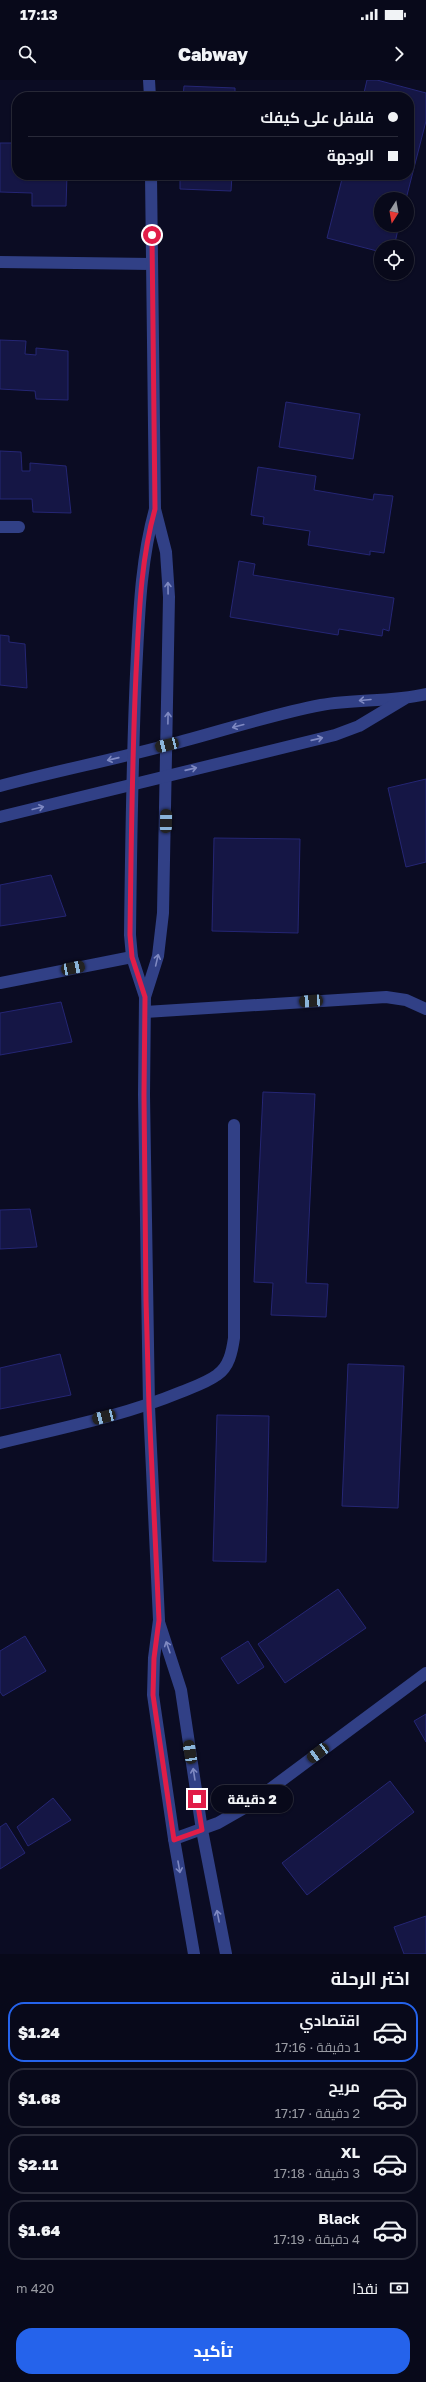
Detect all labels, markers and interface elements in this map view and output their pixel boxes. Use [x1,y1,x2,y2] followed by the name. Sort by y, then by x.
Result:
[20,5,58,23] text: 17:13
[16,43,38,65] icon: search
[178,43,248,65] text: Cabway
[388,43,410,65] icon: forward
[261,108,374,126] text: فلافل على كيفك
[327,146,374,164] text: الوجهة
[374,192,414,232] north arrow
[374,192,414,280] map controls
[143,226,161,244] route start
[374,240,414,280] button: locate
[165,582,172,595] one-way arrow
[359,697,372,704] one-way arrow
[164,712,171,725] one-way arrow
[232,723,245,730] one-way arrow
[311,734,324,742] one-way arrow
[154,736,180,754] car
[106,755,119,763] one-way arrow
[184,764,197,772] one-way arrow
[31,803,44,811] one-way arrow
[160,809,172,833] car
[153,954,161,967] one-way arrow
[60,960,86,976] car
[299,994,323,1008] car
[91,1408,117,1426] car
[164,1641,172,1653] one-way arrow
[182,1739,198,1765] car
[305,1741,331,1765] car
[189,1768,197,1781] one-way arrow
[211,1785,293,1813] callout: 2 دقيقة
[188,1790,206,1808] route end
[227,1791,277,1807] text: 2 دقيقة
[175,1860,183,1873] one-way arrow
[214,1910,222,1923] one-way arrow
[331,1967,410,1989] text: اختر الرحلة
[300,2011,360,2029] text: اقتصادي
[372,2014,408,2050] icon: car
[18,2023,60,2041] text: $1.24
[275,2039,360,2055] text: 1 دقيقة · 17:16
[328,2077,360,2095] text: مريح
[372,2080,408,2116] icon: car
[18,2089,61,2107] text: $1.68
[275,2105,360,2121] text: 2 دقيقة · 17:17
[341,2143,360,2161] text: XL
[372,2146,408,2182] icon: car
[18,2155,58,2173] text: $2.11
[274,2165,360,2181] text: 3 دقيقة · 17:18
[318,2209,360,2227] text: Black
[372,2212,408,2248] icon: car
[18,2221,60,2239] text: $1.64
[273,2231,360,2247] text: 4 دقيقة · 17:19
[388,2277,410,2299] icon: cash
[352,2279,378,2297] text: نقدًا
[16,2280,54,2296] text: 420 m
[16,2328,410,2374] button: تأكيد

